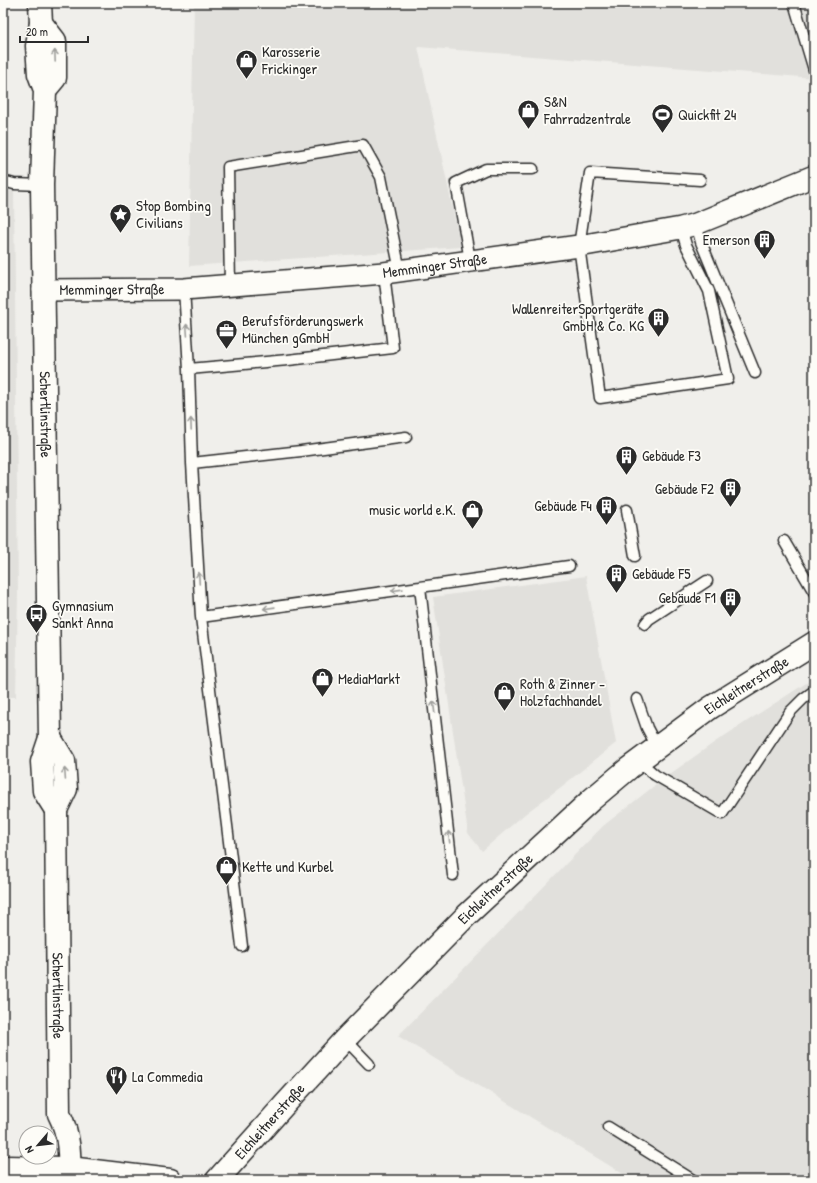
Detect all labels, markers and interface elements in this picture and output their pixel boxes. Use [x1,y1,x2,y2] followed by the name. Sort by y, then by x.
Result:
[20,18,88,44] scale bar
[26,23,48,40] text: 20 m
[261,41,320,79] place label: Karosserie Frickinger
[234,48,260,81] shop icon: Karosserie Frickinger
[52,50,59,63] one-way arrow
[543,91,631,129] place label: S&N Fahrradzentrale
[516,98,542,131] shop icon: S&N Fahrradzentrale
[649,102,675,135] sports icon: Quickfit 24
[678,104,737,125] place label: Quickfit 24
[136,195,211,233] place label: Stop Bombing Civilians
[108,202,134,235] place icon: Stop Bombing Civilians
[752,227,778,260] building icon: Emerson
[703,229,750,250] place label: Emerson
[381,248,488,283] street label: Memminger Straße
[59,278,165,300] street label: Memminger Straße
[512,298,645,336] place label: WallenreiterSportgeräte GmbH & Co. KG
[646,305,672,338] building icon: WallenreiterSportgeräte GmbH & Co. KG
[242,310,363,348] place label: Berufsförderungswerk München gGmbH
[213,317,239,350] office icon: Berufsförderungswerk München gGmbH
[183,324,190,337] one-way arrow
[35,371,57,458] street label: Schertlinstraße
[187,418,195,431] one-way arrow
[614,443,640,476] building icon: Gebäude F3
[642,445,701,466] place label: Gebäude F3
[717,476,743,509] building icon: Gebäude F2
[655,478,714,499] place label: Gebäude F2
[594,493,620,526] building icon: Gebäude F4
[534,495,592,516] place label: Gebäude F4
[459,497,485,530] shop icon: music world e.K.
[369,499,456,520] place label: music world e.K.
[603,561,629,594] building icon: Gebäude F5
[632,563,691,584] place label: Gebäude F5
[195,572,202,585] one-way arrow
[718,585,744,618] building icon: Gebäude F1
[391,586,404,594] one-way arrow
[658,587,716,608] place label: Gebäude F1
[52,595,114,633] place label: Gymnasium Sankt Anna
[24,602,50,635] bus stop icon: Gymnasium Sankt Anna
[263,604,276,612] one-way arrow
[700,650,792,719] street label: Eichleitnerstraße
[310,666,336,699] shop icon: MediaMarkt
[338,668,401,689] place label: MediaMarkt
[520,673,605,711] place label: Roth & Zinner - Holzfachhandel
[491,680,517,713] shop icon: Roth & Zinner - Holzfachhandel
[430,701,437,714] one-way arrow
[61,768,68,781] one-way arrow
[445,831,452,844] one-way arrow
[453,848,537,929] street label: Eichleitnerstraße
[213,854,239,887] shop icon: Kette und Kurbel
[242,856,333,877] place label: Kette und Kurbel
[47,952,69,1039] street label: Schertlinstraße
[103,1064,129,1097] restaurant icon: La Commedia
[132,1066,203,1087] place label: La Commedia
[230,1078,309,1164] street label: Eichleitnerstraße
[18,1125,58,1165] north arrow
[22,1144,37,1156] text: N

